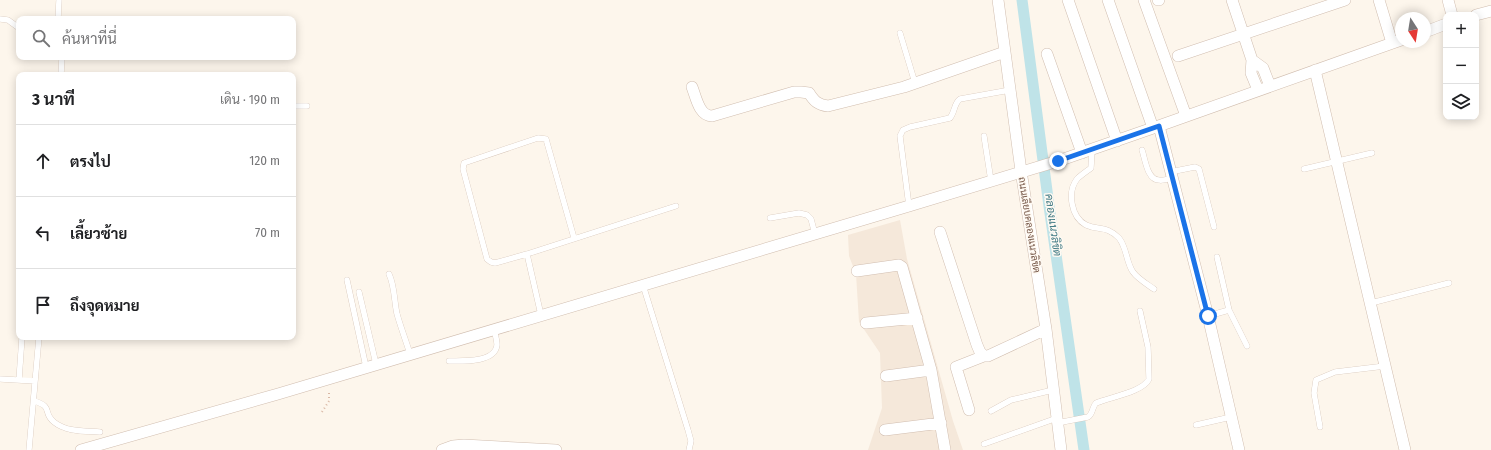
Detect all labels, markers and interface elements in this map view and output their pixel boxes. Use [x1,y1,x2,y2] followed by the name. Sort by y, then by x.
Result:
[1395,12,1431,48] north arrow
[1443,12,1479,120] map controls
[1443,12,1479,48] button: +
[16,16,296,60] search box
[30,27,52,49] icon: search
[62,30,117,48] text: ค้นหาที่นี่
[1443,48,1479,84] button: −
[1443,84,1479,120] button: layers
[32,89,75,110] text: 3 นาที
[220,92,280,107] text: เดิน · 190 m
[32,150,54,172] icon: ahead
[1049,152,1067,170] route end
[70,153,111,171] text: ตรงไป
[249,153,280,168] text: 120 m
[1015,176,1043,274] street label: ถนนเลียบคลองแนวลิขิต
[1042,193,1064,257] water label: คลองแนวลิขิต
[32,222,54,244] icon: left
[70,225,127,243] text: เลี้ยวซ้าย
[255,225,280,240] text: 70 m
[32,294,54,316] icon: arrive
[70,297,140,315] text: ถึงจุดหมาย
[1199,307,1217,325] route start

